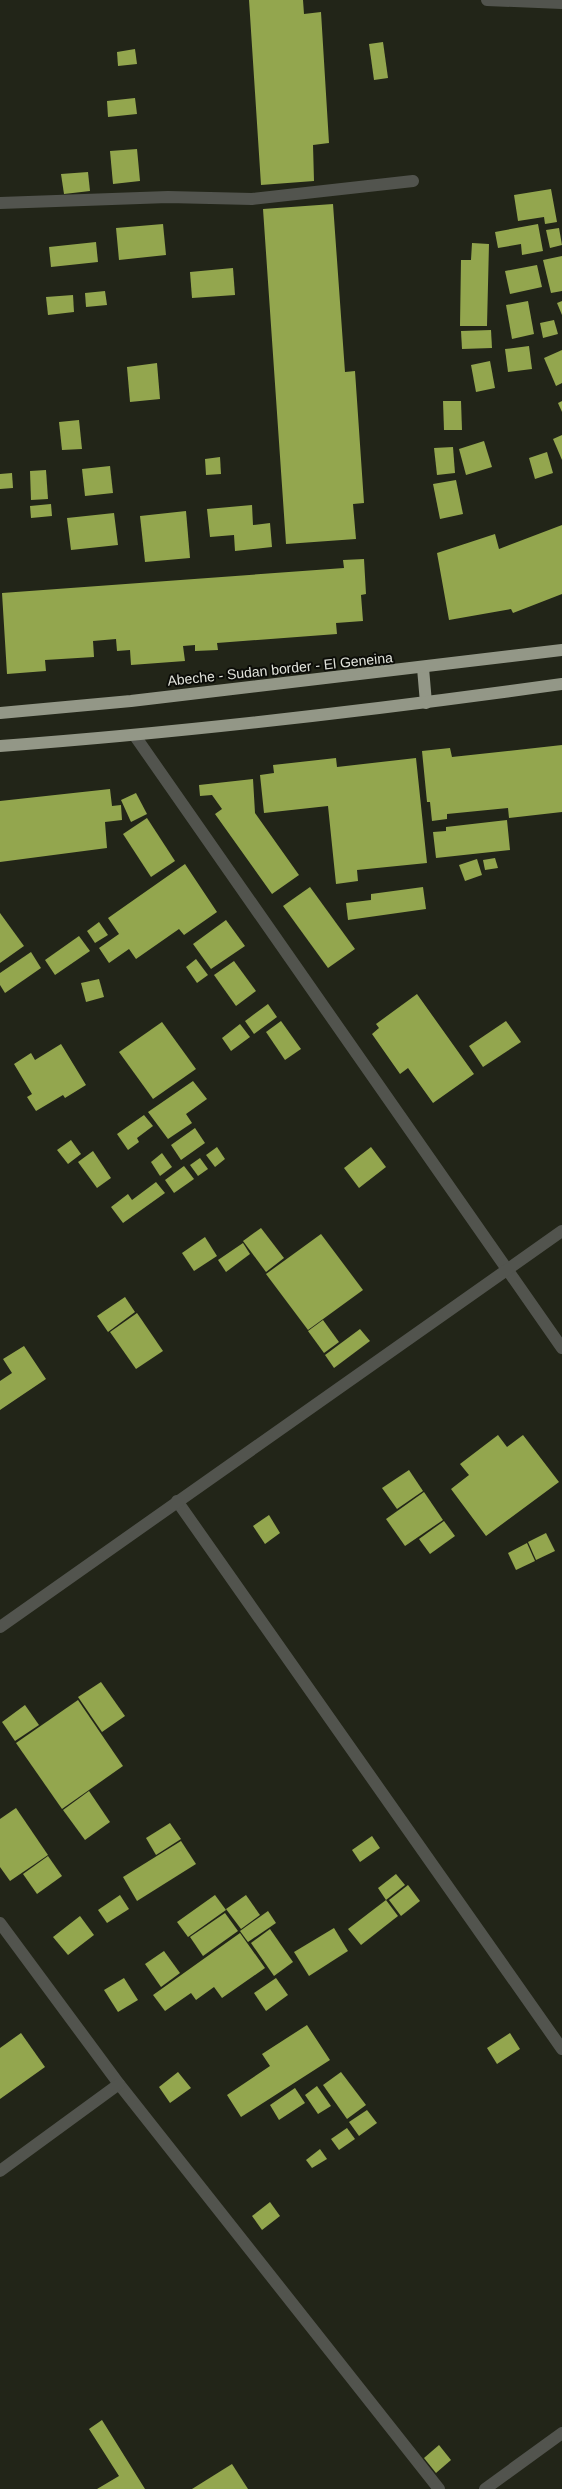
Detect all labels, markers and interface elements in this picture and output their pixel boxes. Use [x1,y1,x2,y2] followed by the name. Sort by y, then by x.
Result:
[167,649,394,689] street label: Abeche - Sudan border - El Geneina

